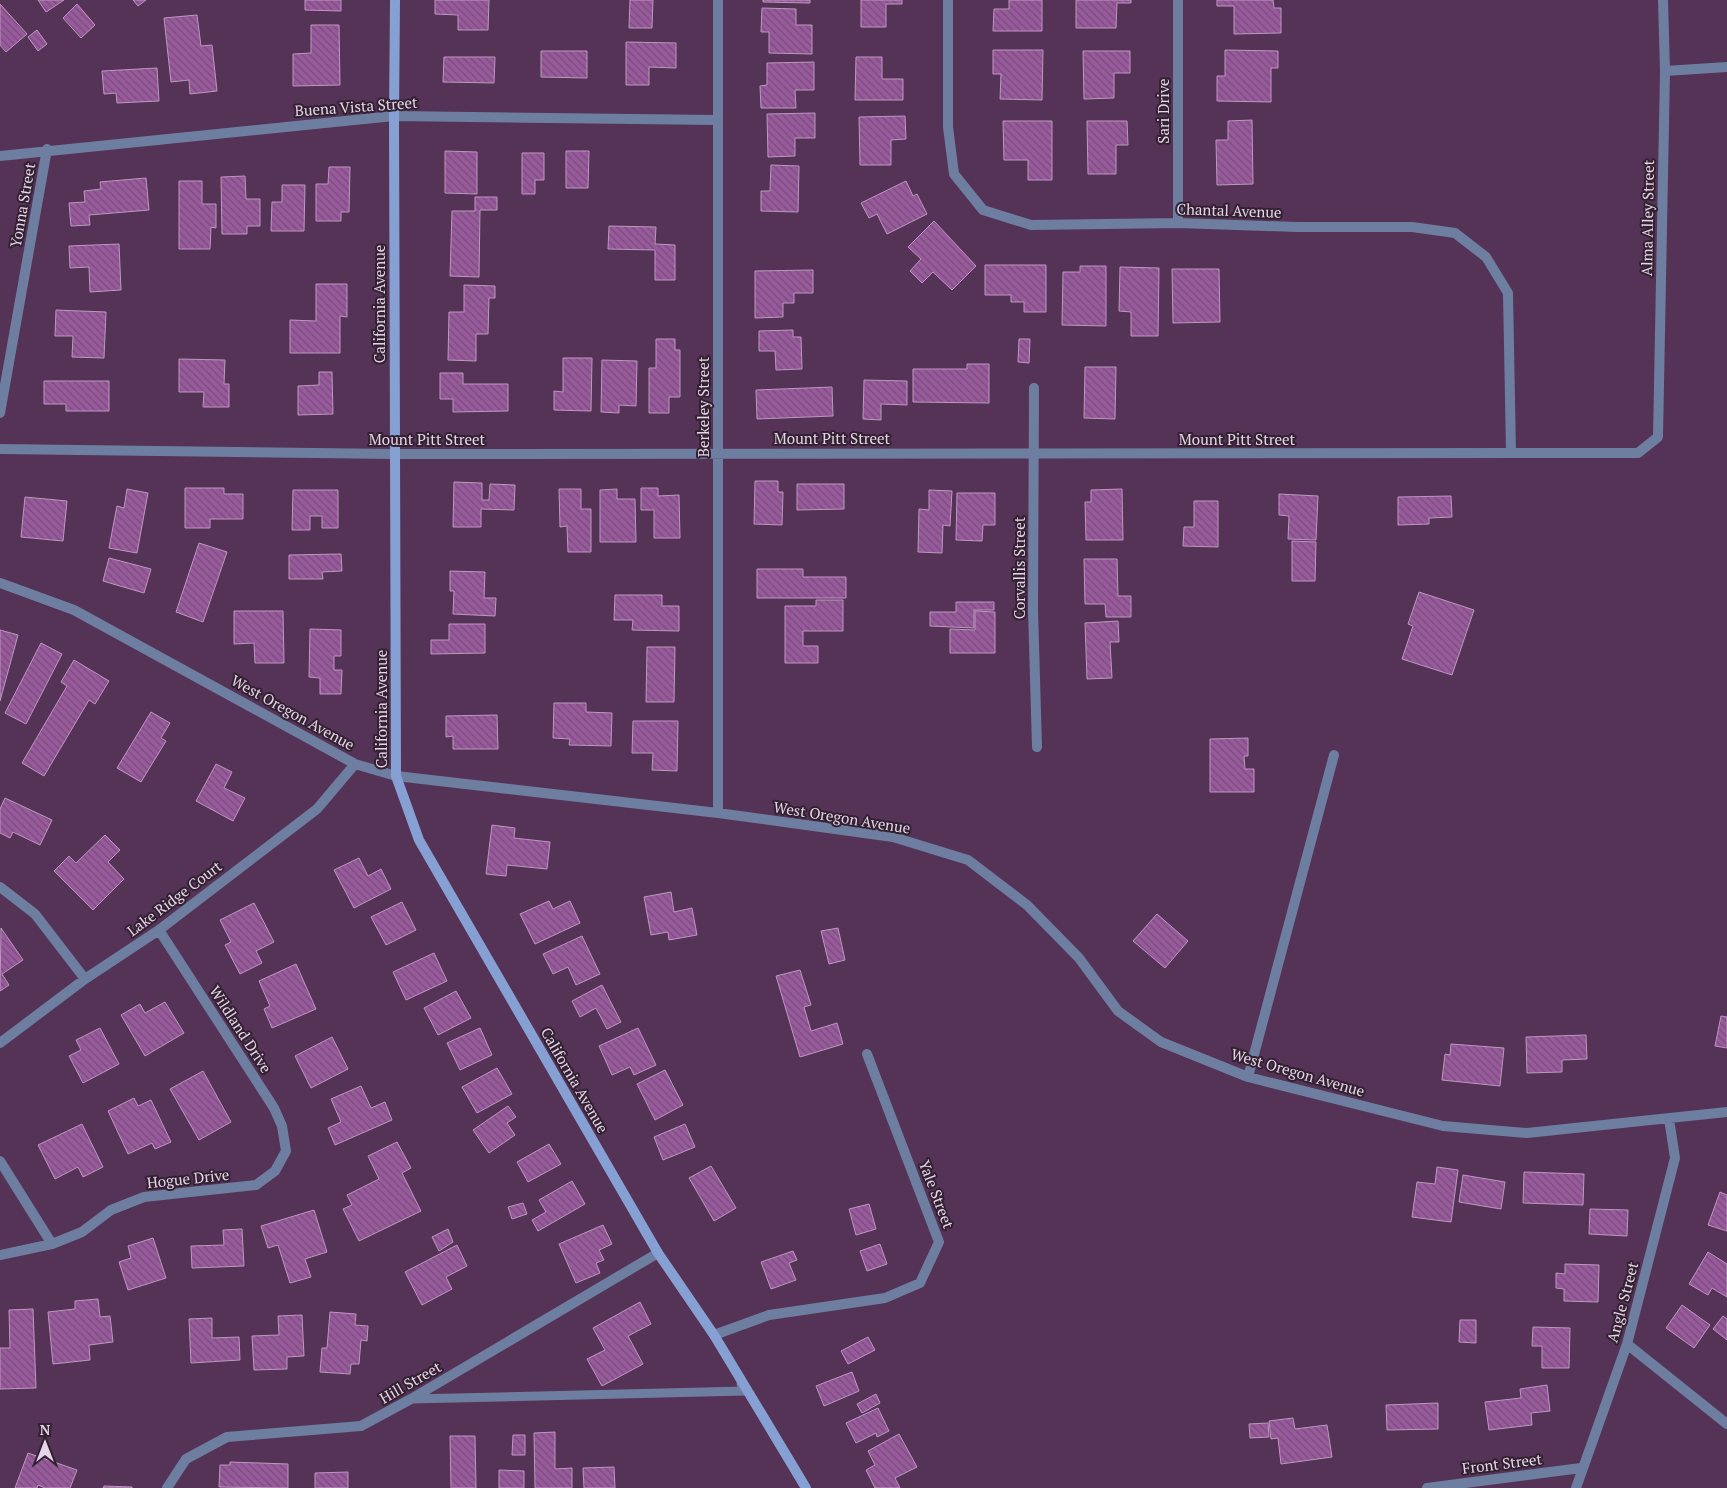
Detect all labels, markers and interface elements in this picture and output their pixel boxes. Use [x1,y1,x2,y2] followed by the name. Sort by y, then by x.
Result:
[1153,78,1173,144] street label: Sari Drive
[294,92,419,120] street label: Buena Vista Street
[1636,159,1658,276] street label: Alma Alley Street
[5,161,39,249] street label: Yonna Street
[1176,198,1282,222] street label: Chantal Avenue
[369,245,389,363] street label: California Avenue
[693,356,713,457] street label: Berkeley Street
[774,428,891,448] street label: Mount Pitt Street
[369,429,486,449] street label: Mount Pitt Street
[1179,429,1296,449] street label: Mount Pitt Street
[1009,516,1029,619] street label: Corvallis Street
[371,650,391,768] street label: California Avenue
[228,670,358,754] street label: West Oregon Avenue
[772,796,912,838] street label: West Oregon Avenue
[123,856,226,940] street label: Lake Ridge Court
[205,982,277,1076] street label: Wildland Drive
[537,1024,613,1136] street label: California Avenue
[1229,1043,1367,1101] street label: West Oregon Avenue
[915,1157,959,1231] street label: Yale Street
[146,1164,230,1192] street label: Hogue Drive
[1602,1259,1642,1345] street label: Angle Street
[375,1356,445,1408] street label: Hill Street
[20,1418,70,1468] north arrow
[40,1420,51,1439] text: N
[1461,1448,1544,1478] street label: Front Street

